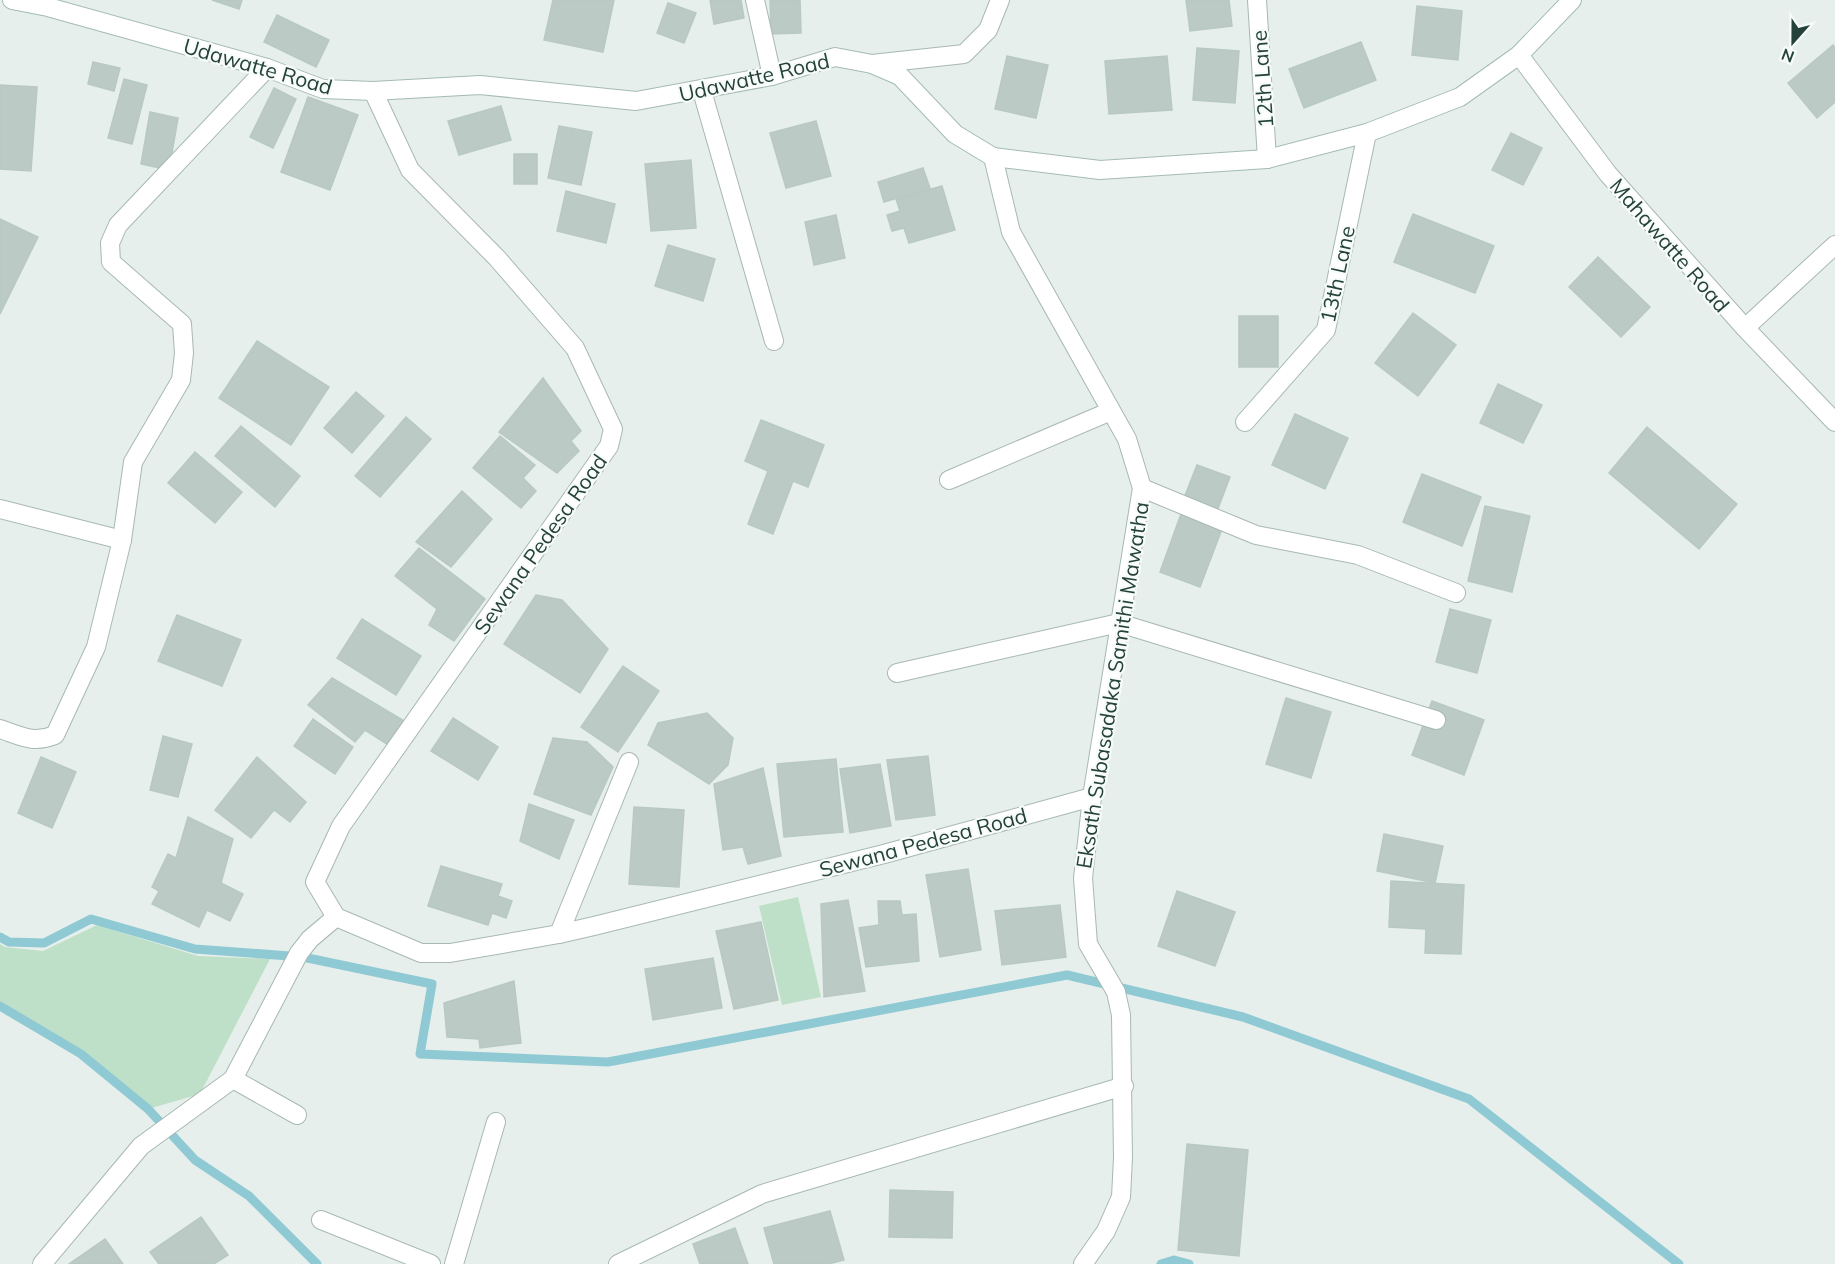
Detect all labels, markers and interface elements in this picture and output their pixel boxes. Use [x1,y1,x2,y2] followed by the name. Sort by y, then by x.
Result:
[1763,12,1823,72] north arrow
[1246,29,1278,129] street label: 12th Lane
[181,32,335,100] street label: Udawatte Road
[1778,45,1797,68] text: N
[676,47,832,107] street label: Udawatte Road
[1605,173,1735,317] street label: Mahawatte Road
[1314,223,1360,325] street label: 13th Lane
[468,449,612,639] street label: Sewana Pedesa Road
[1070,500,1154,870] street label: Eksath Subasadaka Samithi Mawatha
[816,802,1030,882] street label: Sewana Pedesa Road

